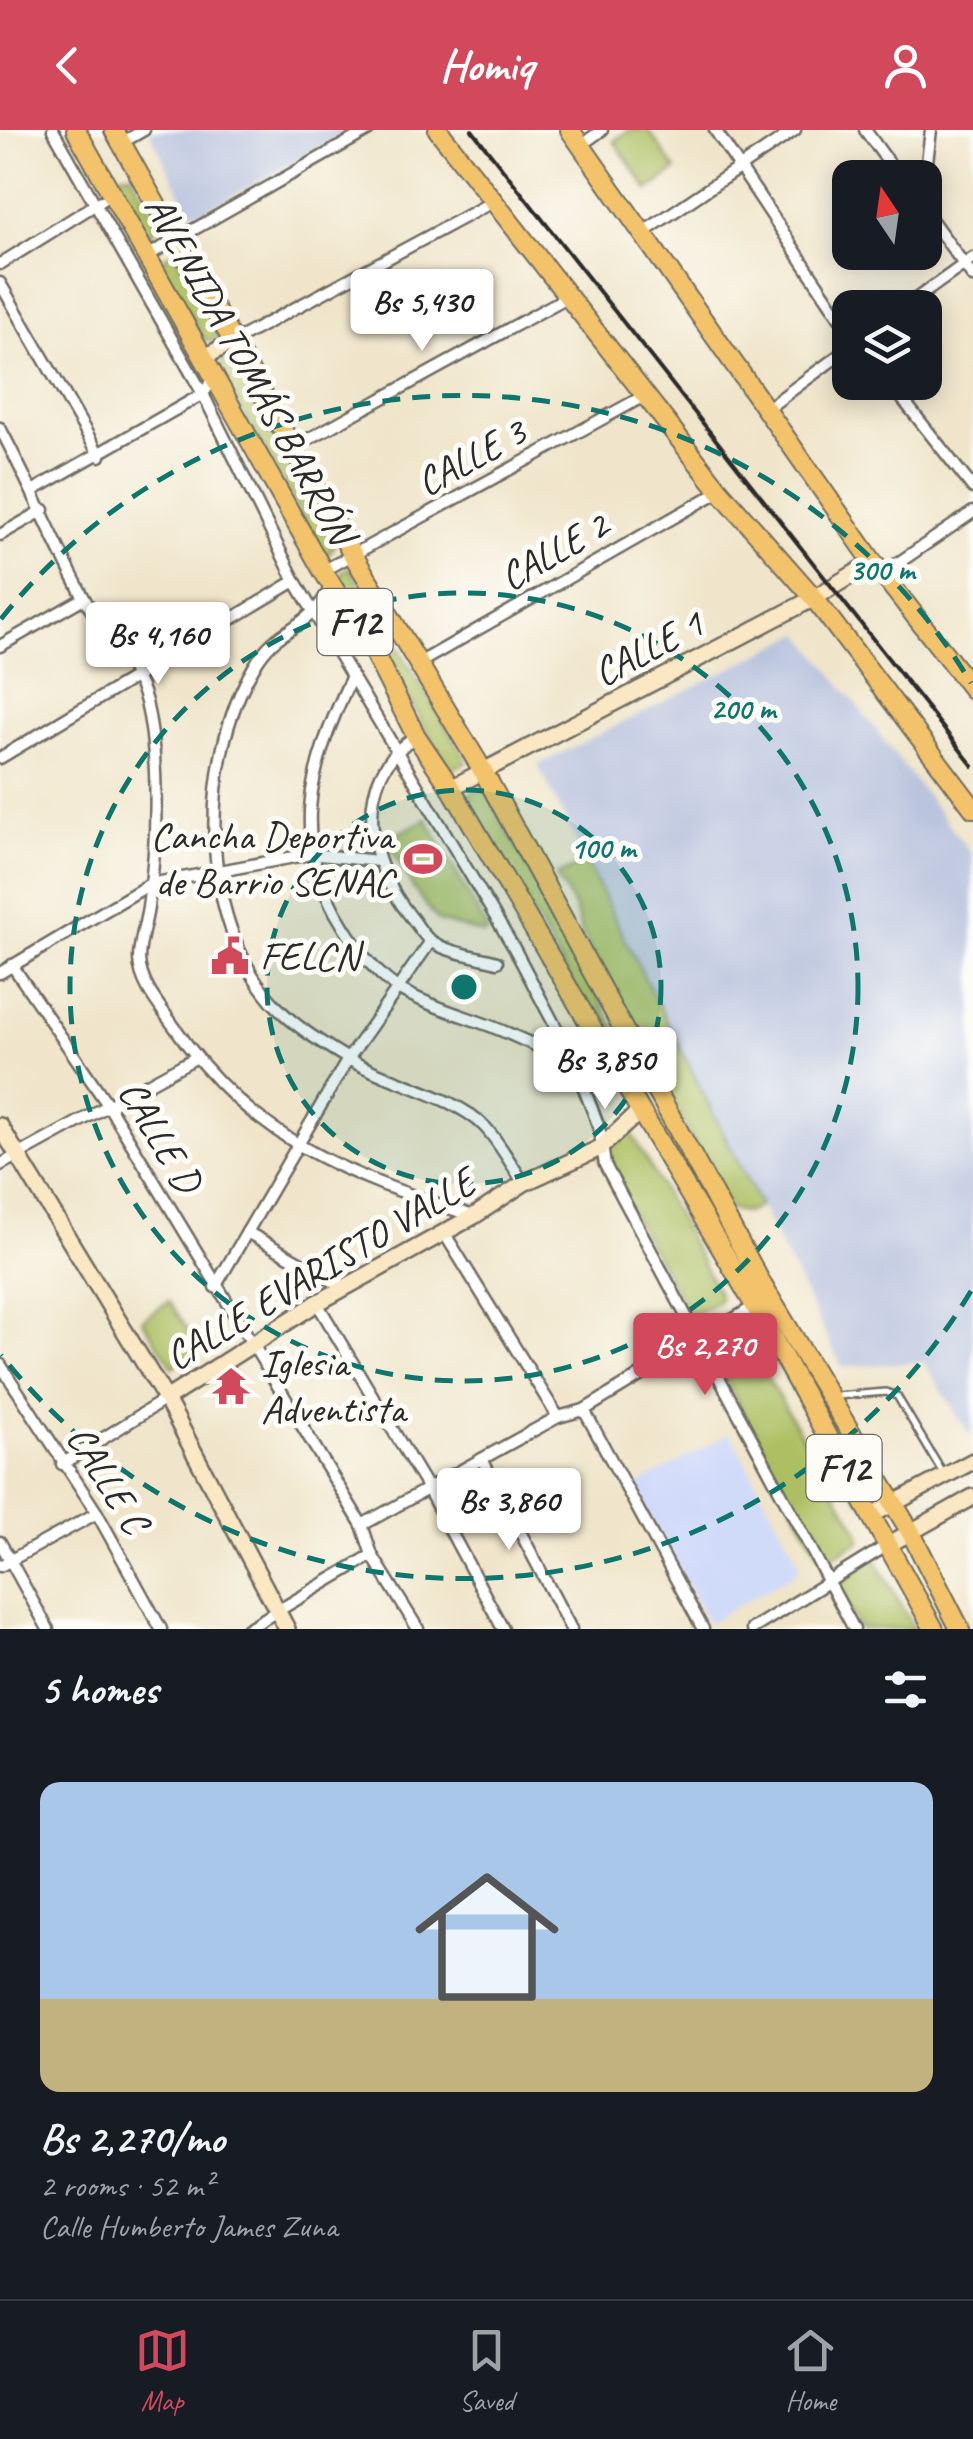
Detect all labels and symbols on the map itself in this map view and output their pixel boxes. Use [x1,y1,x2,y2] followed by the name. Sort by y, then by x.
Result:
[832,160,942,270] north arrow
[134,186,369,557] street label: AVENIDA TOMÁS BARRÓN
[319,269,525,354] pin: Bs 5,430
[408,405,537,507] street label: CALLE 3
[491,499,620,602] street label: CALLE 2
[850,551,917,589] text: 300 m
[318,589,392,655] road number: F12
[585,598,713,698] street label: CALLE 1
[55,602,261,687] pin: Bs 4,160
[711,690,778,728] text: 200 m
[151,811,398,907] place label: Cancha Deportiva de Barrio SENAC
[571,829,638,867] text: 100 m
[402,838,444,880] sports icon: Cancha Deportiva de Barrio SENAC
[260,931,365,981] place label: FELCN
[209,935,251,977] public building icon: FELCN
[446,969,482,1005] centre of rings
[502,1027,708,1112] pin: Bs 3,850
[107,1071,214,1204] street label: CALLE D
[156,1154,488,1381] street label: CALLE EVARISTO VALLE
[602,1313,808,1398] pin: Bs 2,270
[261,1338,409,1434] place label: Iglesia Adventista
[210,1365,252,1407] temple icon: Iglesia Adventista
[56,1416,163,1546] street label: CALLE C
[806,1435,882,1501] road number: F12
[406,1468,612,1553] pin: Bs 3,860

